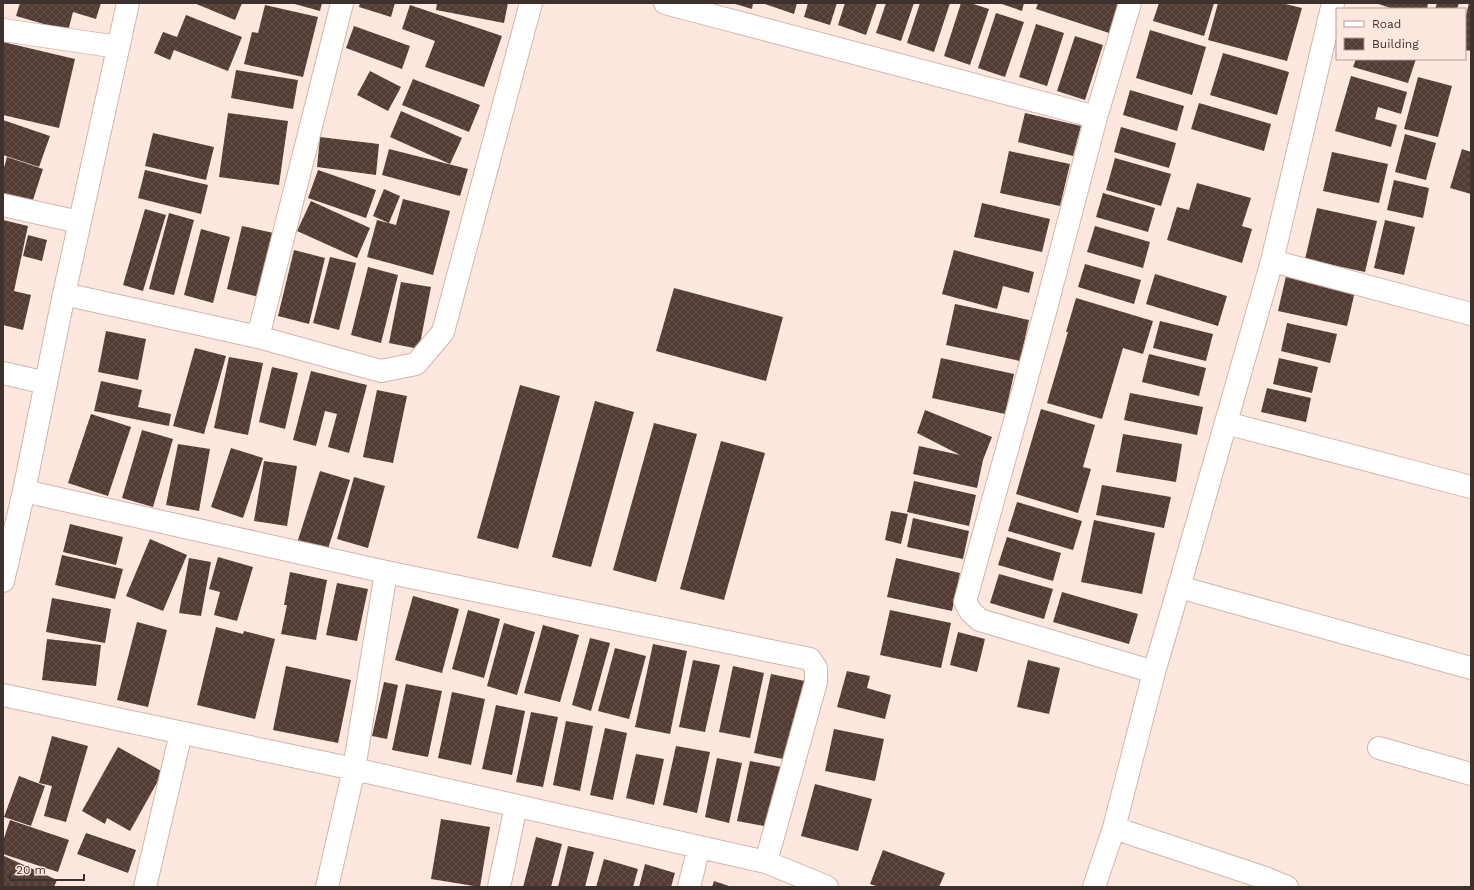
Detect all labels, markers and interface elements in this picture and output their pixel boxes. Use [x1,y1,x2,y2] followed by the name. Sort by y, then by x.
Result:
[1336,8,1466,60] legend
[1372,17,1401,31] text: Road
[1372,37,1419,51] text: Building
[10,856,84,882] scale bar
[16,863,46,877] text: 20 m

